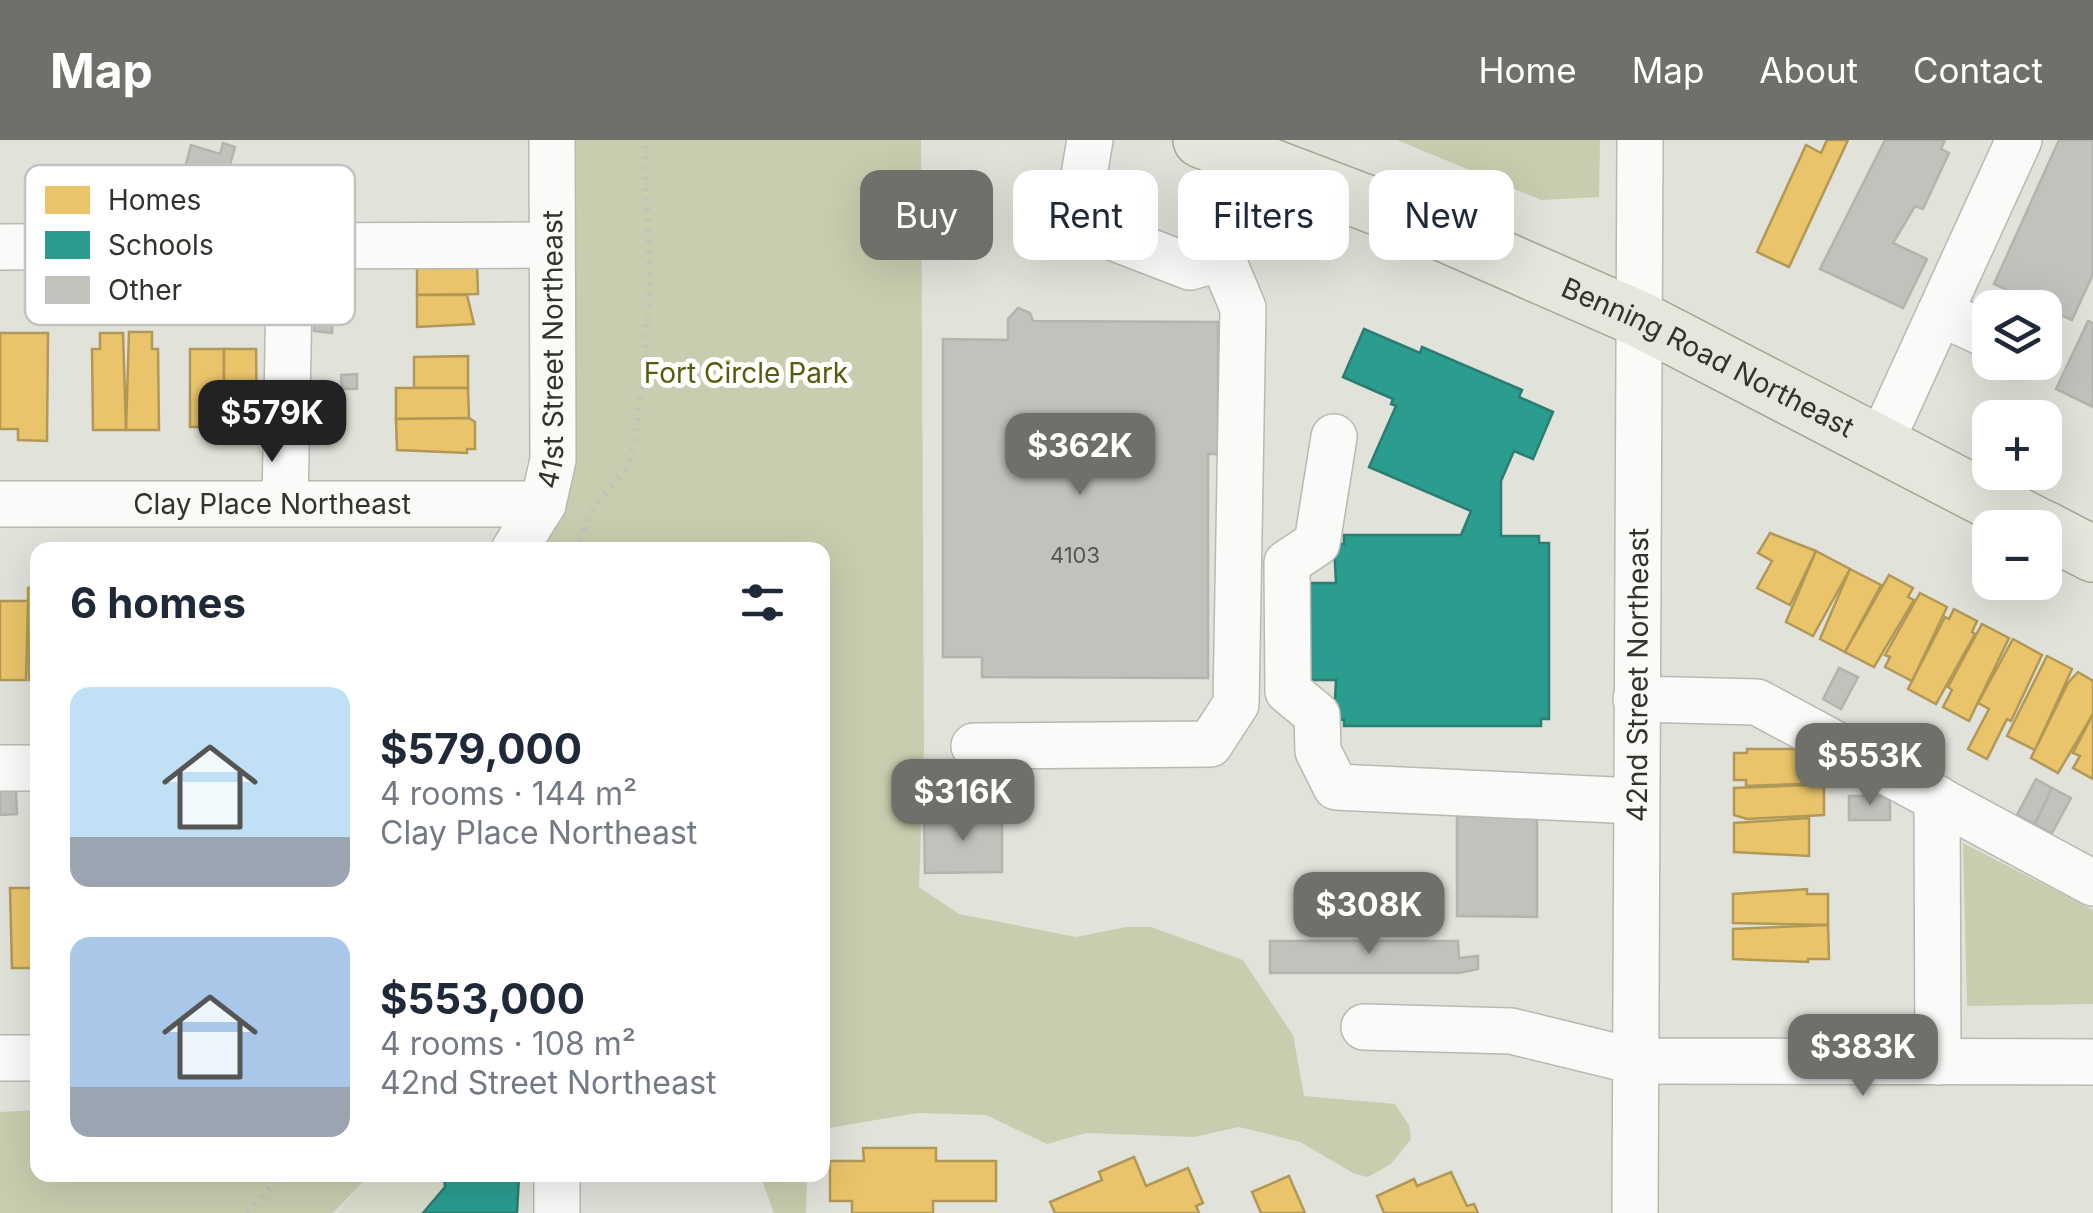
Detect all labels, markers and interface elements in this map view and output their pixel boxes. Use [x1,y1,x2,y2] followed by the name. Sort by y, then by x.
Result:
[50,41,153,100] text: Map
[1479,49,1577,91] text: Home
[1632,49,1704,91] text: Map
[1759,49,1858,91] text: About
[1913,49,2043,91] text: Contact
[25,165,355,325] legend
[860,170,993,260] chip: Buy
[1013,170,1158,260] chip: Rent
[1178,170,1349,260] chip: Filters
[1369,170,1514,260] chip: New
[108,183,201,217] text: Homes
[530,210,570,492] street label: 41st Street Northeast
[108,228,214,262] text: Schools
[1557,270,1860,445] street label: Benning Road Northeast
[108,273,182,307] text: Other
[1972,290,2062,600] map controls
[1972,290,2062,380] button: layers
[644,356,848,390] park label: Fort Circle Park
[202,380,342,465] pin: $579K
[220,393,324,432] text: $579K
[1972,400,2062,490] button: +
[1010,413,1150,498] pin: $362K
[1027,426,1133,465] text: $362K
[133,487,411,521] street label: Clay Place Northeast
[1972,510,2062,600] button: −
[1620,528,1655,822] street label: 42nd Street Northeast
[1050,542,1100,568] house number: 4103
[735,575,790,630] icon: filters
[70,577,246,628] text: 6 homes
[380,723,582,774] text: $579,000
[1800,723,1940,808] pin: $553K
[150,727,270,847] icon: home
[1817,736,1923,775] text: $553K
[893,759,1033,844] pin: $316K
[913,772,1013,811] text: $316K
[380,774,637,813] text: 4 rooms · 144 m²
[380,813,697,852] text: Clay Place Northeast
[1299,872,1439,957] pin: $308K
[1315,885,1423,924] text: $308K
[380,973,585,1024] text: $553,000
[150,977,270,1097] icon: home
[1793,1014,1933,1099] pin: $383K
[380,1024,636,1063] text: 4 rooms · 108 m²
[1810,1027,1916,1066] text: $383K
[380,1063,717,1102] text: 42nd Street Northeast

